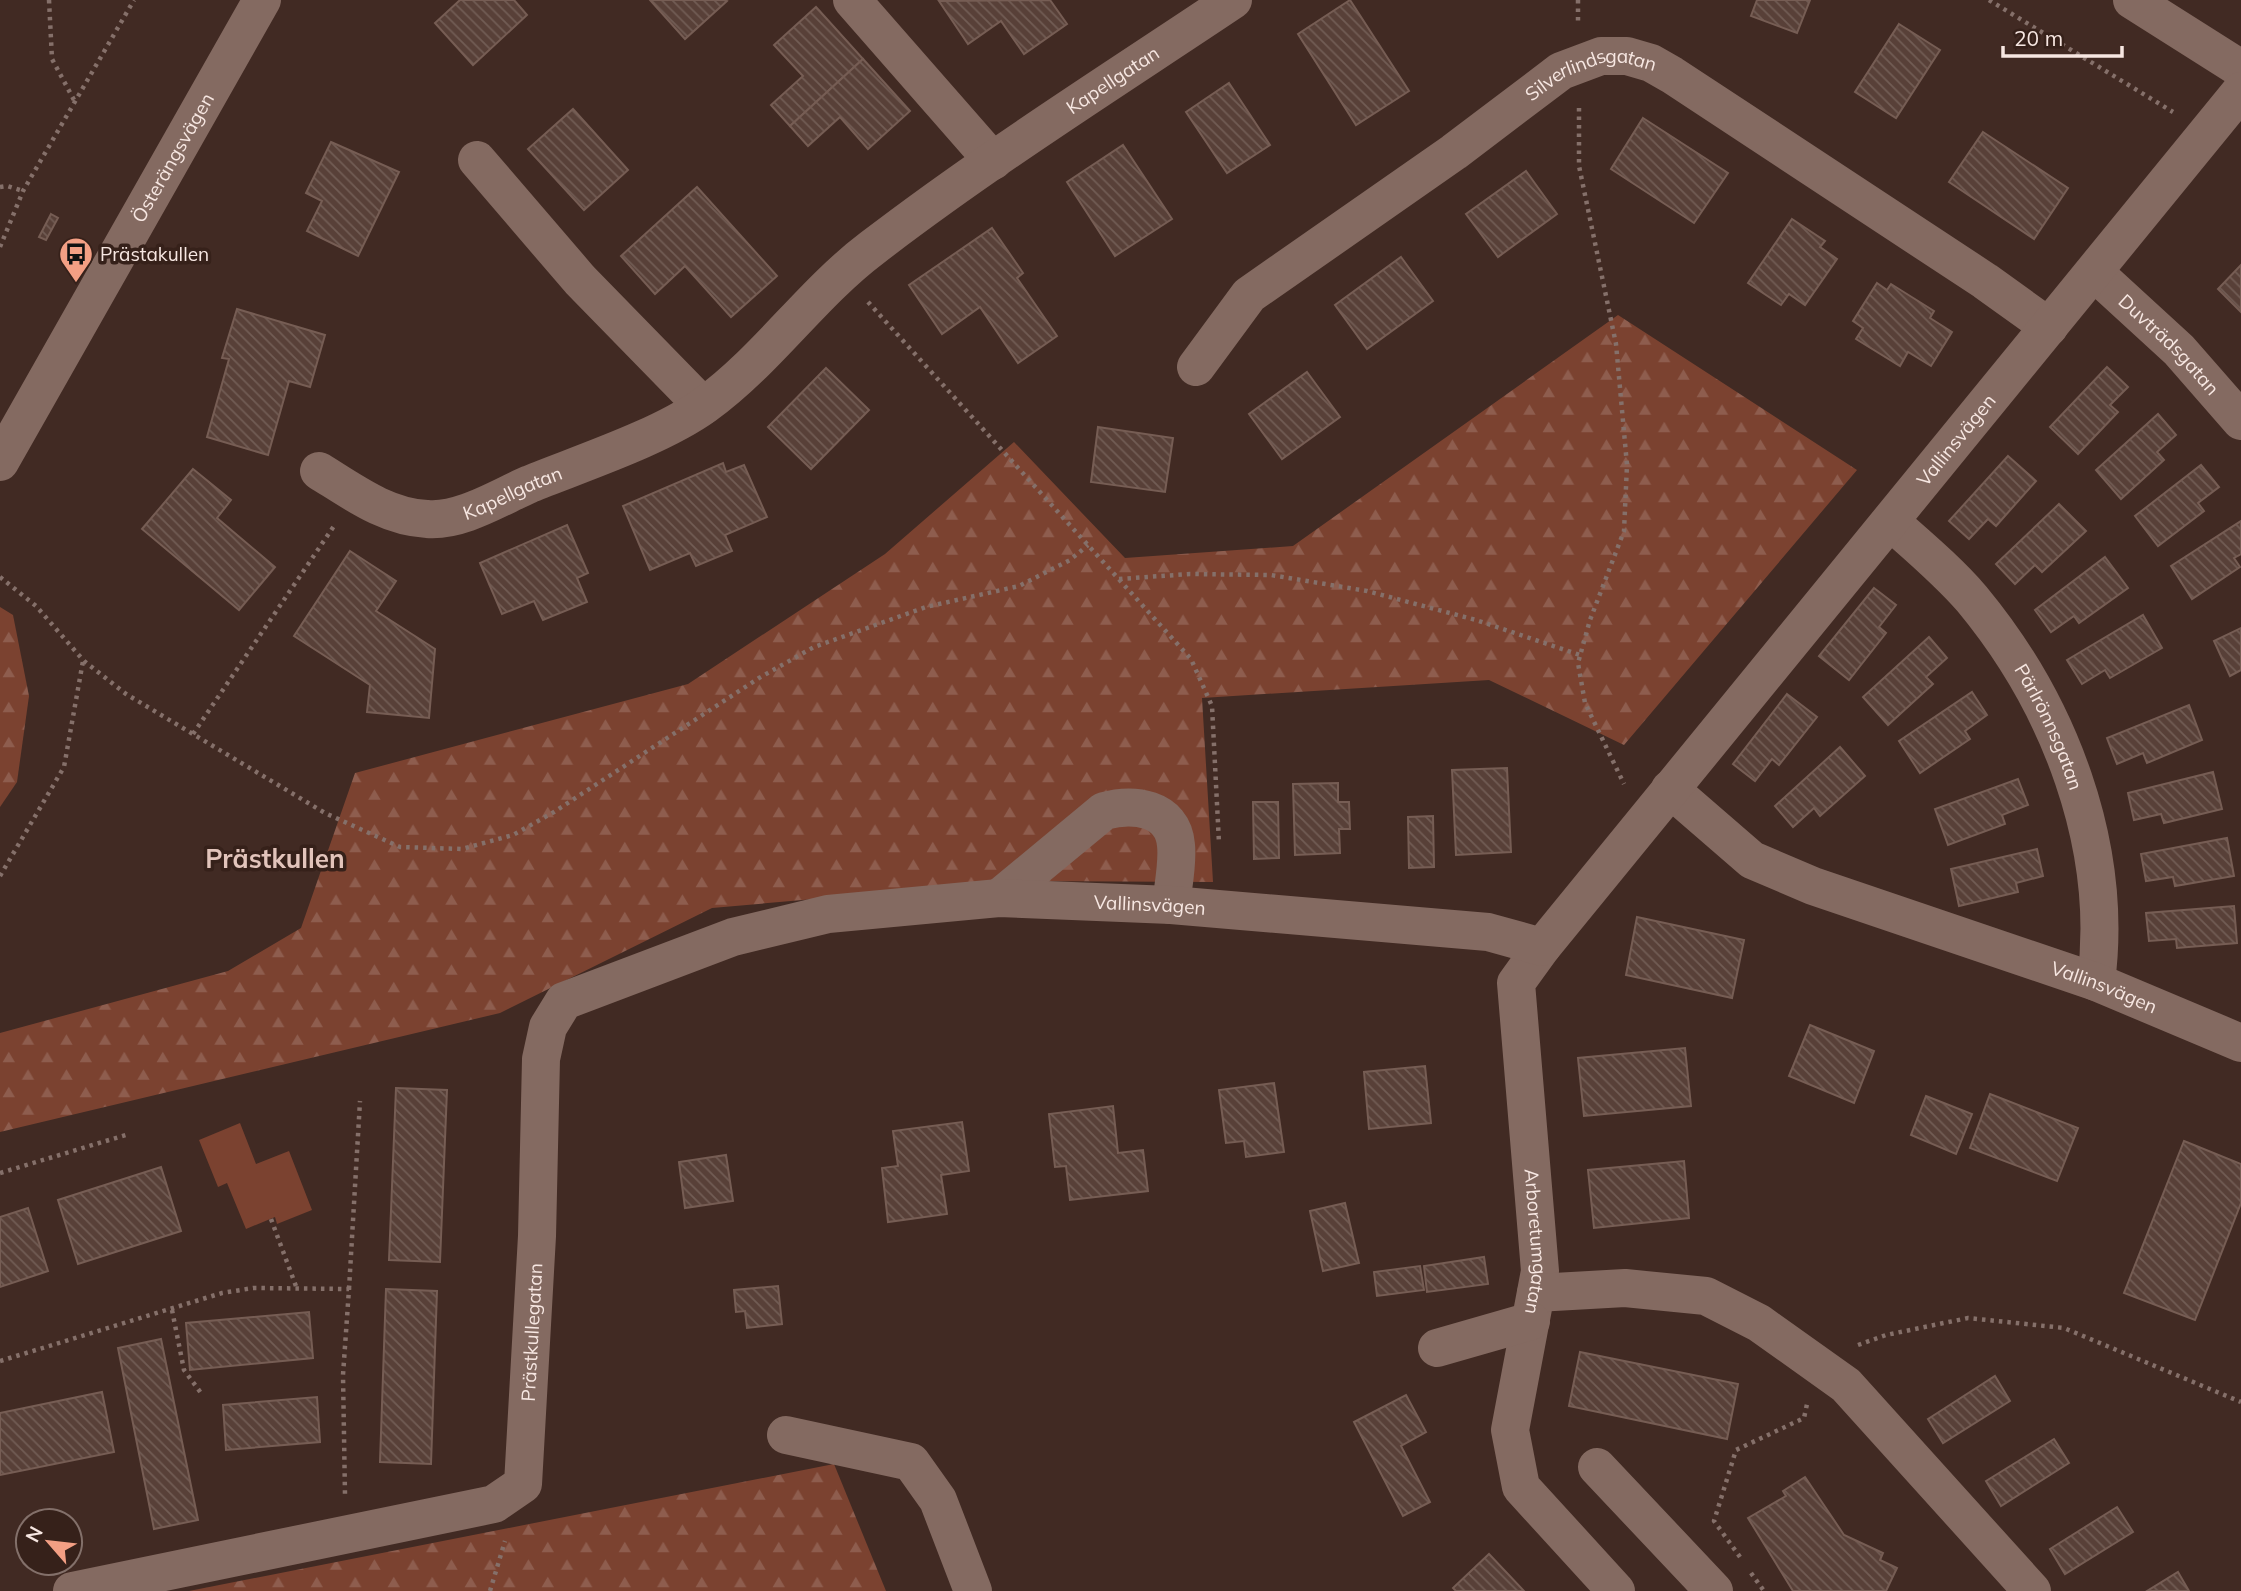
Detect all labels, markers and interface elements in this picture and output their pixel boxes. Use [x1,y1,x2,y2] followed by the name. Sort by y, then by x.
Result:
[2003,14,2122,58] scale bar
[2014,25,2063,51] text: 20 m
[1062,40,1163,119] street label: Kapellgatan
[1520,43,1659,106] street label: Silverlindsgatan
[126,88,219,227] street label: Österängsvägen
[57,235,95,284] bus stop icon: Prästakullen
[100,242,209,266] place label: Prästakullen
[2114,289,2225,400] street label: Duvträdsgatan
[1911,389,2001,491] street label: Vallinsvägen
[460,461,565,525] street label: Kapellgatan
[2009,659,2088,793] street label: Pärlrönnsgatan
[205,842,345,875] district label: Prästkullen
[1093,890,1207,920] street label: Vallinsvägen
[2048,956,2161,1018] street label: Vallinsvägen
[1520,1168,1552,1316] street label: Arboretumgatan
[516,1262,547,1402] street label: Prästkullegatan
[14,1507,84,1577] north arrow
[20,1522,48,1546] text: N

